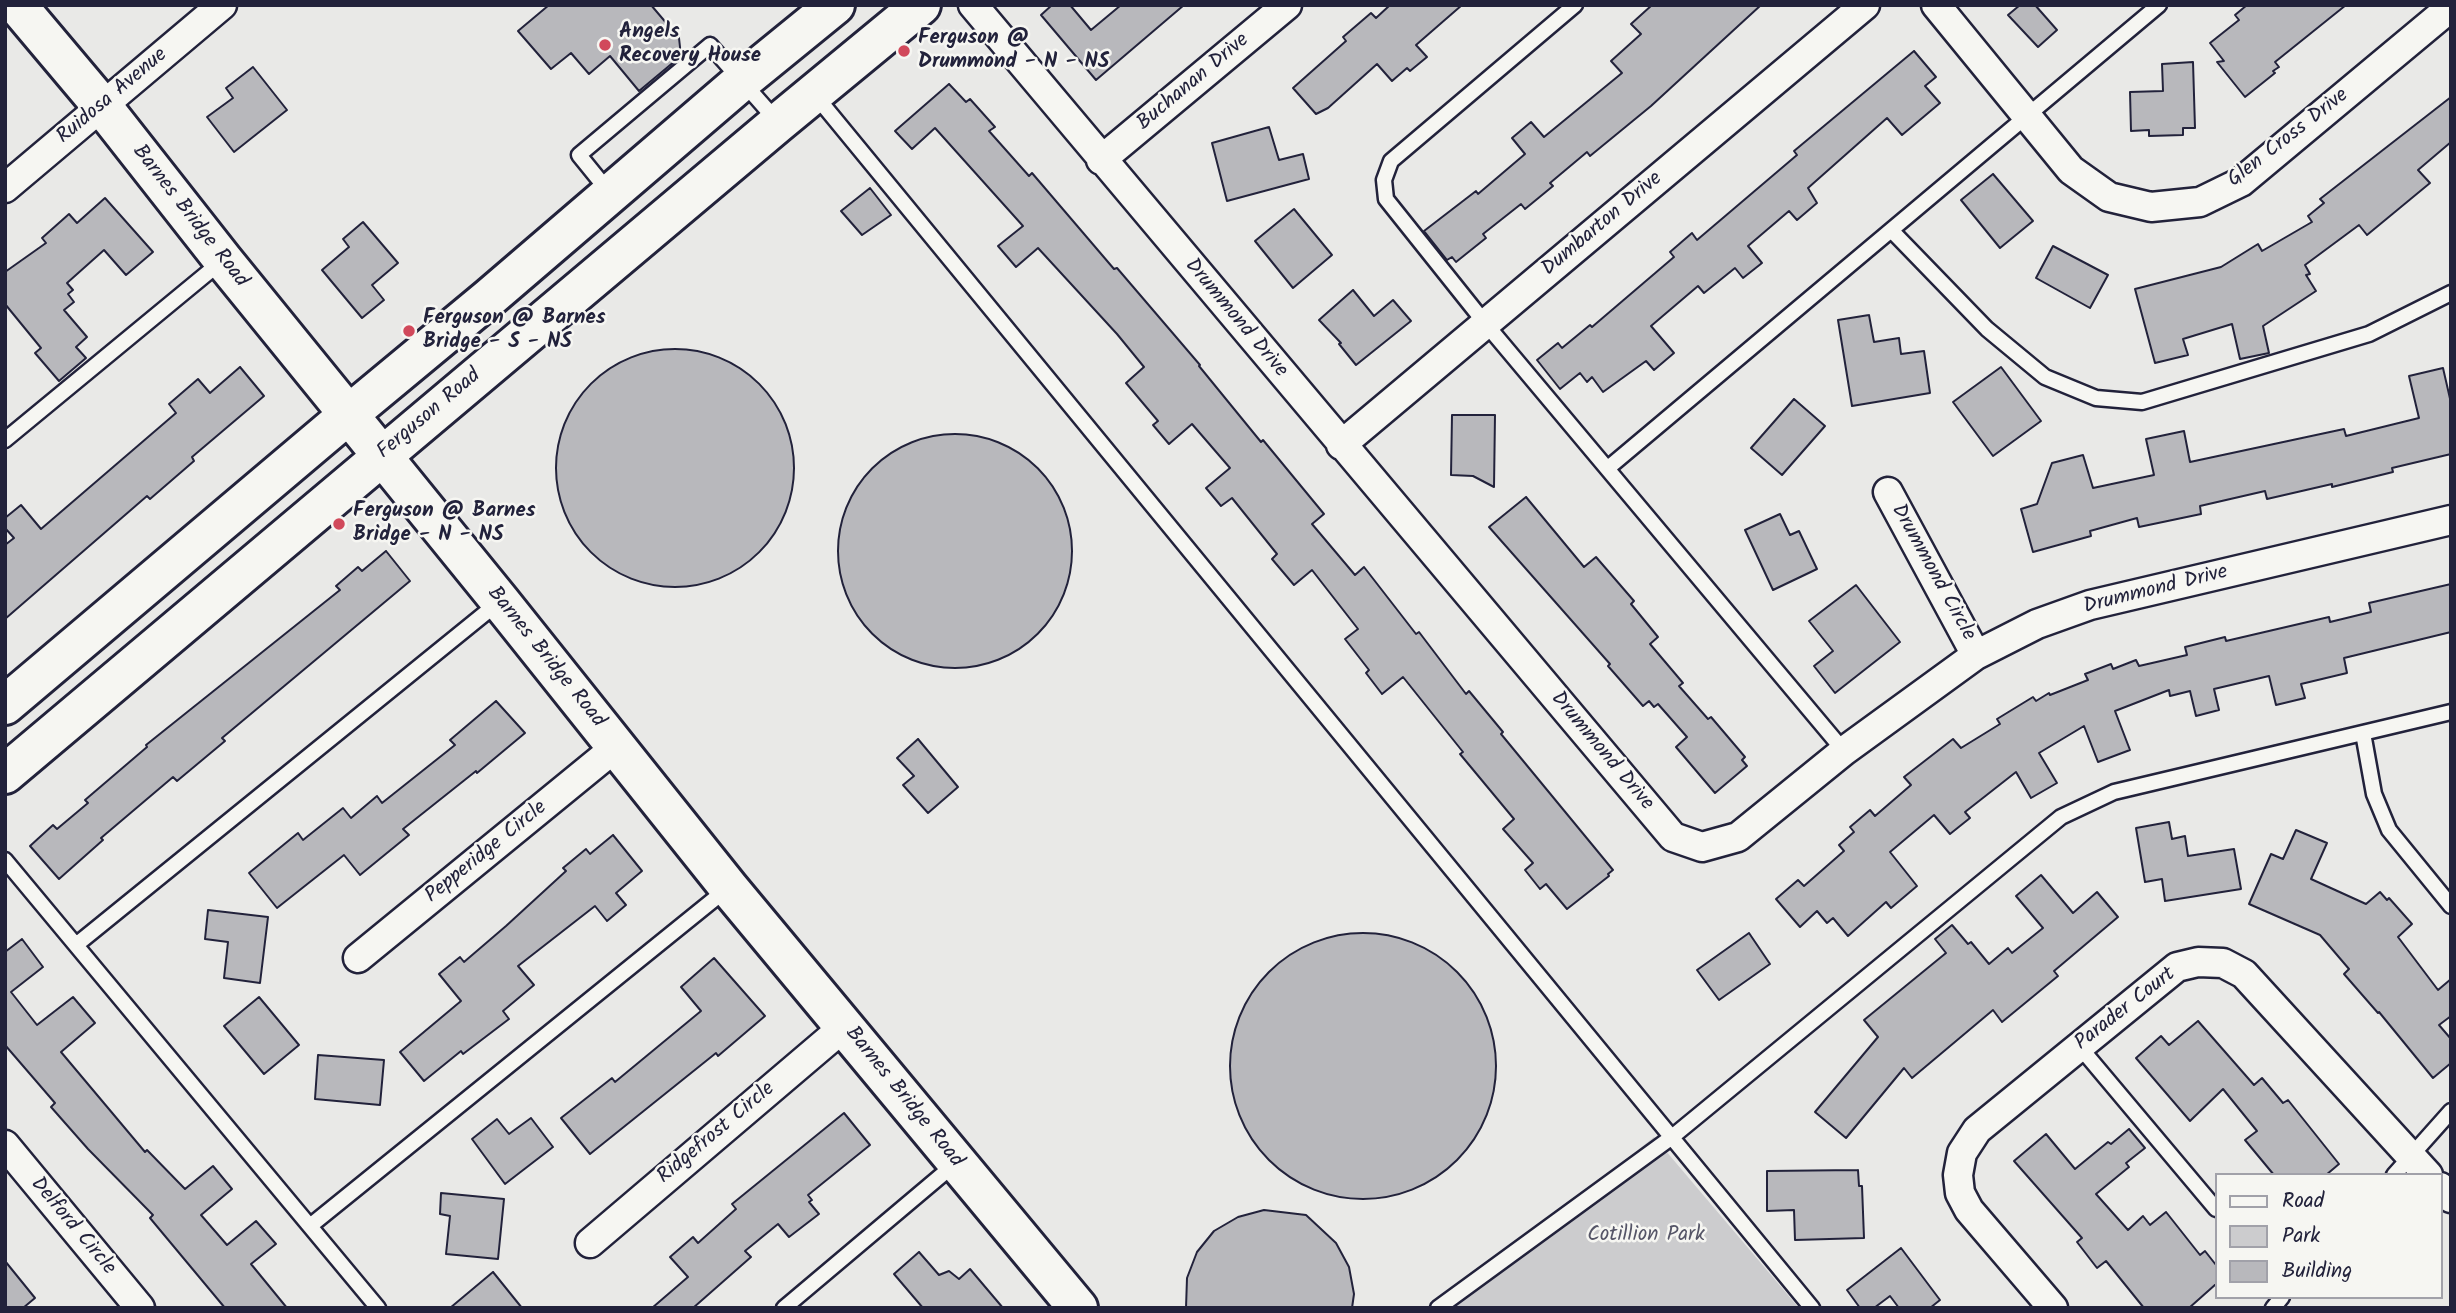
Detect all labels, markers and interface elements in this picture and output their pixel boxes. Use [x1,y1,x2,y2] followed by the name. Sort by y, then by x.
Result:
[619,20,761,70] place label: Angels Recovery House
[918,26,1109,76] place label: Ferguson @ Drummond - N - NS
[1133,29,1255,137] street label: Buchanan Drive
[597,37,613,53] marker: Angels Recovery House
[896,43,912,59] marker: Ferguson @ Drummond - N - NS
[53,44,173,150] street label: Ruidosa Avenue
[2224,84,2354,194] street label: Glen Cross Drive
[126,141,252,293] street label: Barnes Bridge Road
[1538,167,1668,283] street label: Dumbarton Drive
[1178,254,1292,384] street label: Drummond Drive
[423,306,605,356] place label: Ferguson @ Barnes Bridge - S - NS
[401,323,417,339] marker: Ferguson @ Barnes Bridge - S - NS
[373,364,487,466] street label: Ferguson Road
[353,499,535,549] place label: Ferguson @ Barnes Bridge - N - NS
[1884,500,1980,646] street label: Drummond Circle
[331,516,347,532] marker: Ferguson @ Barnes Bridge - N - NS
[2081,561,2231,621] street label: Drummond Drive
[480,582,610,734] street label: Barnes Bridge Road
[1544,687,1658,817] street label: Drummond Drive
[421,796,553,910] street label: Pepperidge Circle
[2071,963,2181,1057] street label: Parader Court
[838,1022,968,1174] street label: Barnes Bridge Road
[653,1078,781,1190] street label: Ridgefrost Circle
[24,1173,120,1281] street label: Delford Circle
[2214,1173,2442,1299] legend
[2282,1185,2324,1218] text: Road
[2282,1220,2320,1253] text: Park
[1587,1223,1705,1249] park label: Cotillion Park
[2282,1255,2352,1288] text: Building

